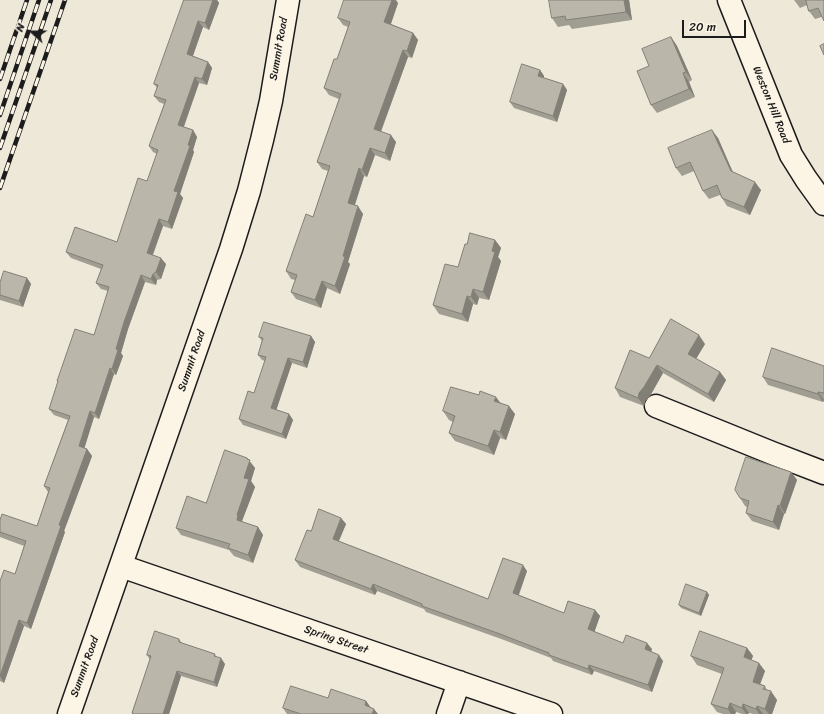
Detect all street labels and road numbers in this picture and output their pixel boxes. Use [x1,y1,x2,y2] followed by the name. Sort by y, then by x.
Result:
[267,17,291,81] street label: Summit Road
[750,65,792,145] street label: Weston Hill Road
[175,329,209,393] street label: Summit Road
[302,623,370,657] street label: Spring Street
[68,635,102,699] street label: Summit Road

